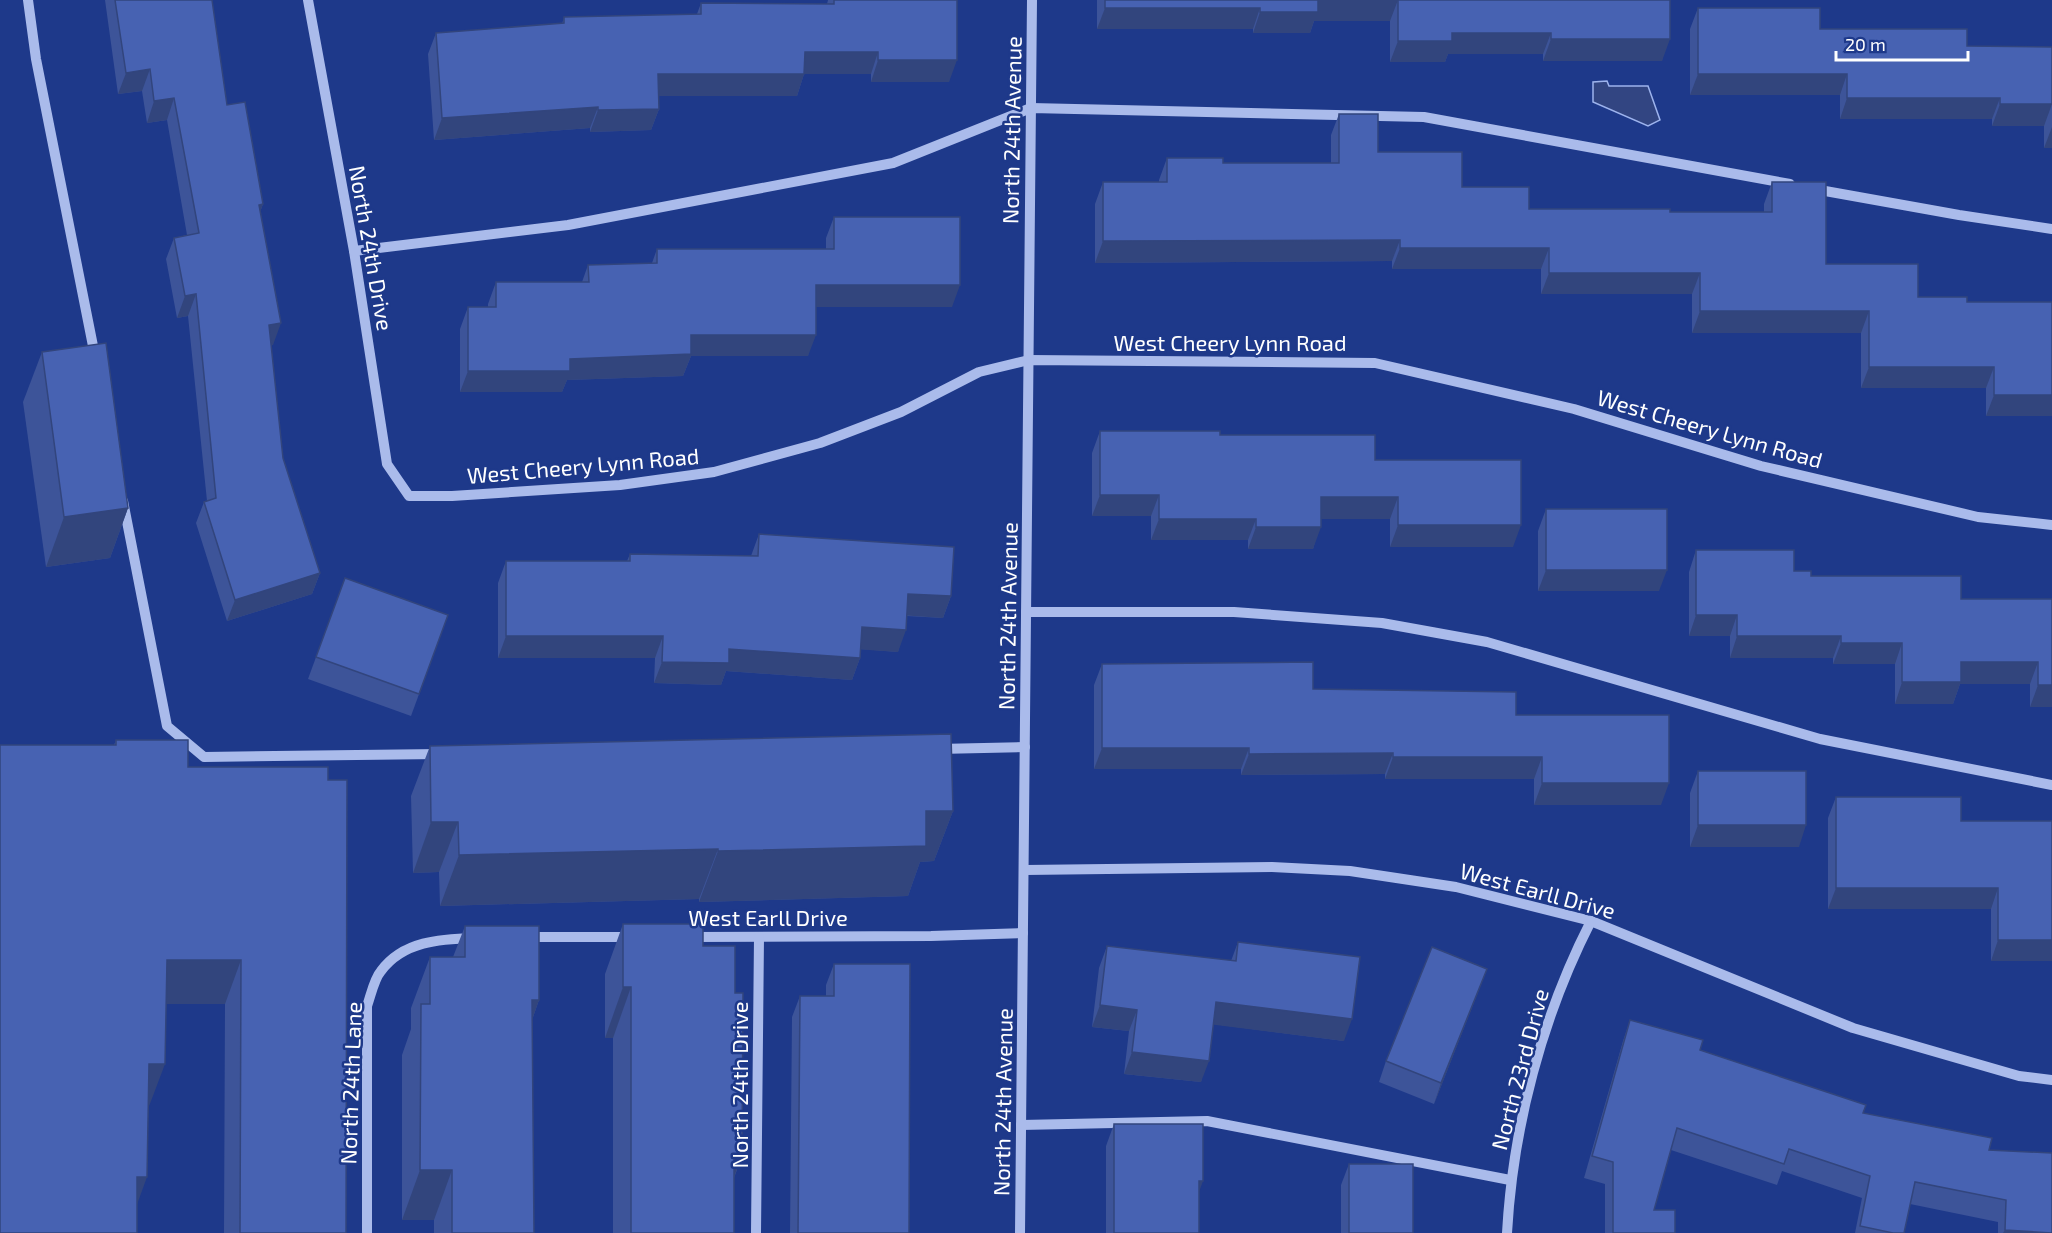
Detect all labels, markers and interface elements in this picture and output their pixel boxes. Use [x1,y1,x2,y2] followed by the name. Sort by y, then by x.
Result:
[1836,24,1968,62] scale bar
[1845,33,1886,55] text: 20 m
[996,36,1026,224] street label: North 24th Avenue
[345,163,399,333] street label: North 24th Drive
[1113,329,1347,355] street label: West Cheery Lynn Road
[1594,383,1826,473] street label: West Cheery Lynn Road
[466,442,700,488] street label: West Cheery Lynn Road
[992,522,1022,710] street label: North 24th Avenue
[1458,857,1618,923] street label: West Earll Drive
[688,904,848,930] street label: West Earll Drive
[1485,986,1553,1152] street label: North 23rd Drive
[334,1001,366,1165] street label: North 24th Lane
[726,1001,752,1169] street label: North 24th Drive
[987,1008,1017,1196] street label: North 24th Avenue

